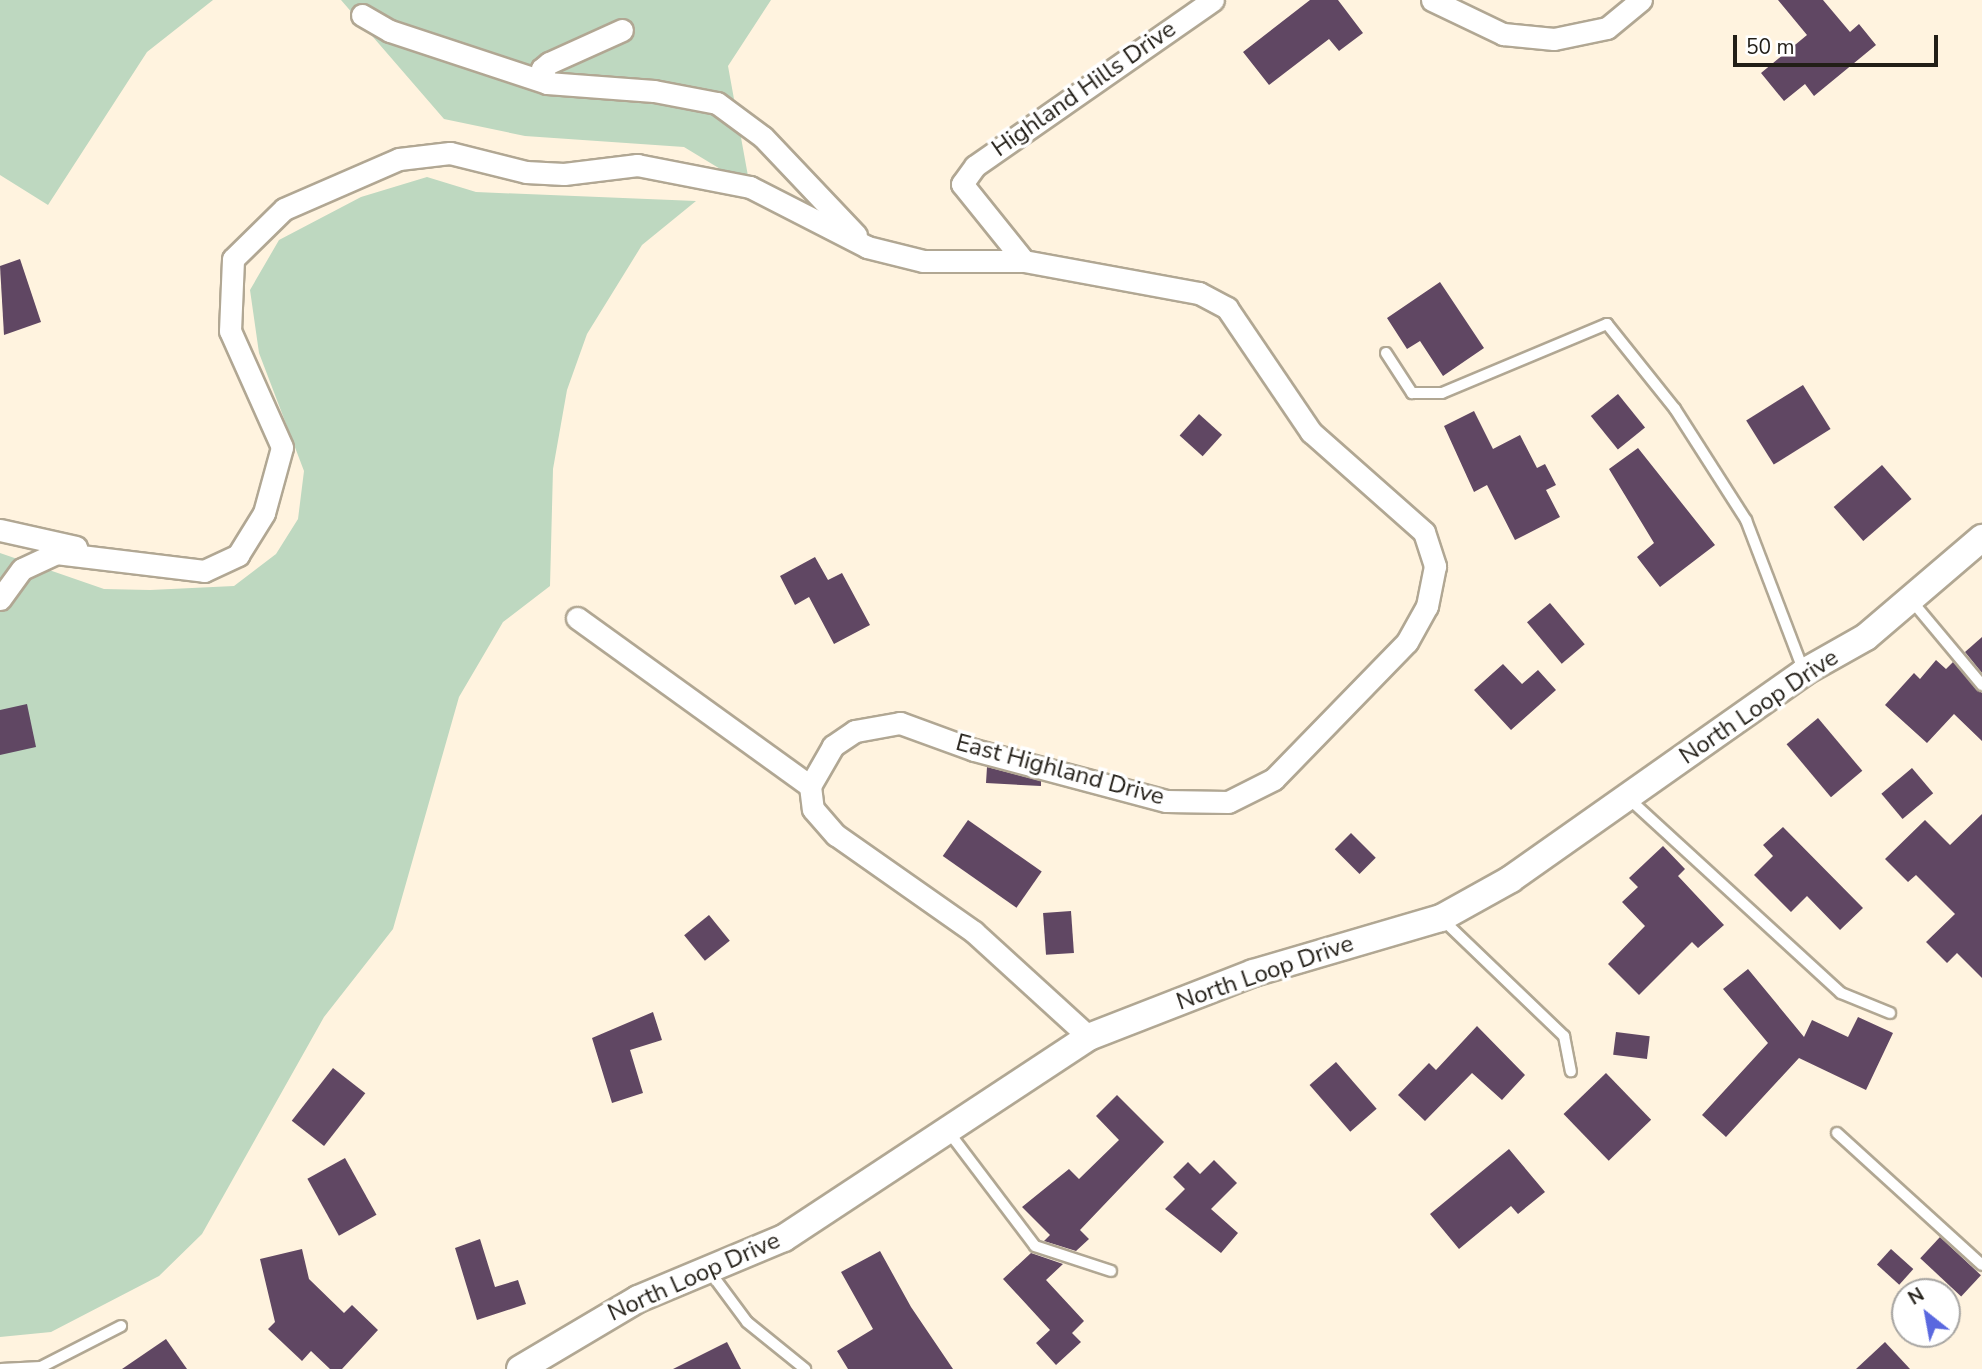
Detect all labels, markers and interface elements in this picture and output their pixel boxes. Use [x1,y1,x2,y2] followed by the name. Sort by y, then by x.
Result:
[987,15,1181,163] street label: Highland Hills Drive
[1737,21,1942,65] scale bar
[1746,33,1795,61] text: 50 m
[1674,643,1844,771] street label: North Loop Drive
[953,728,1167,812] street label: East Highland Drive
[1173,929,1357,1017] street label: North Loop Drive
[604,1226,784,1328] street label: North Loop Drive
[1891,1278,1961,1348] north arrow
[1903,1282,1929,1312] text: N

